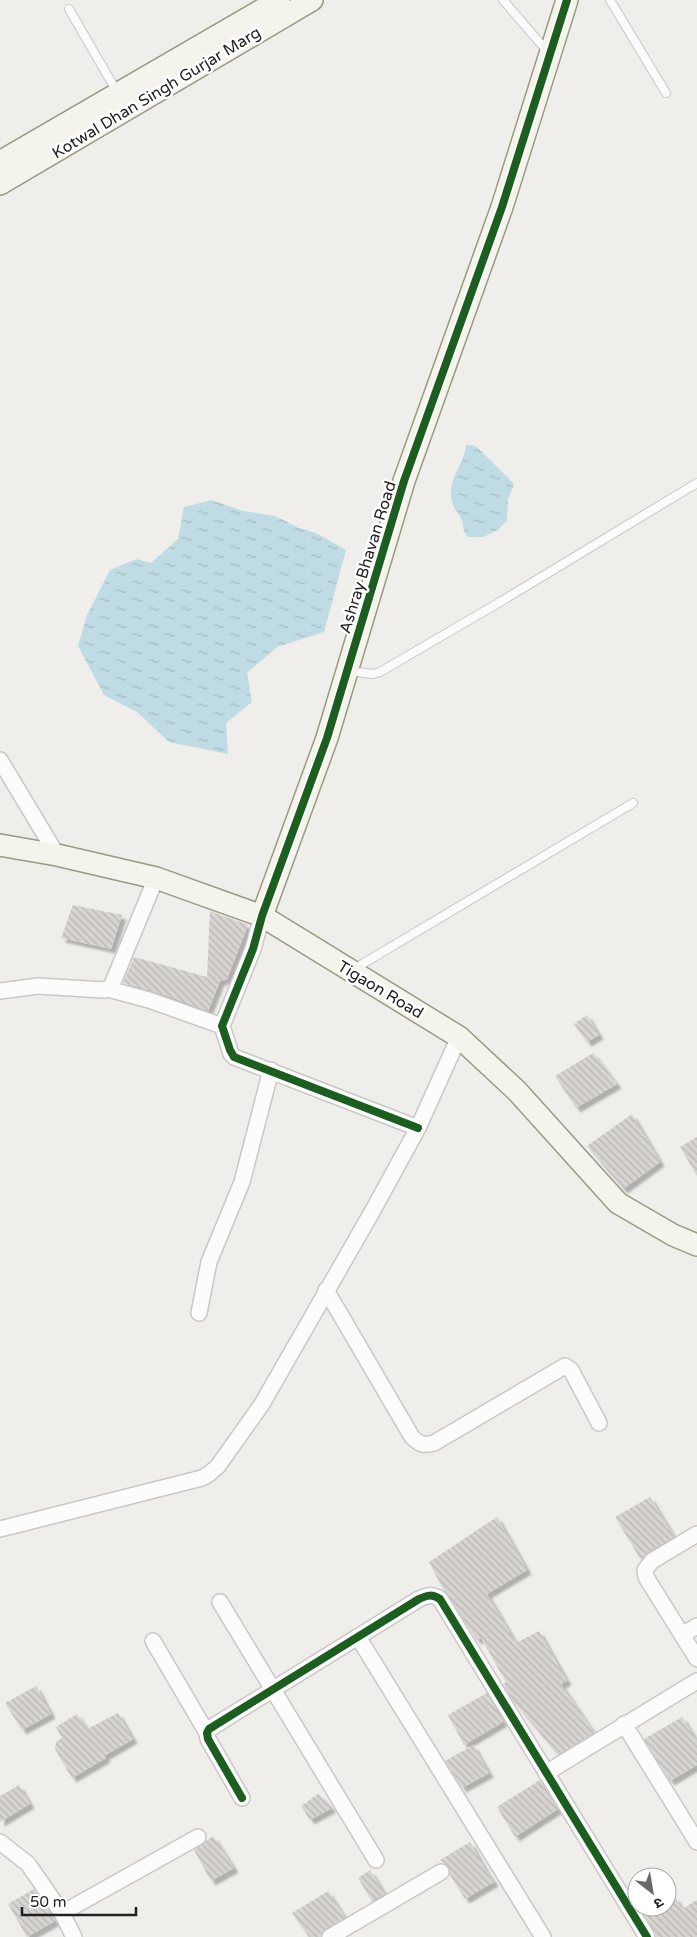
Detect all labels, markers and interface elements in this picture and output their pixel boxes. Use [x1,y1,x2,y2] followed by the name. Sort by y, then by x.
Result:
[49,23,264,163] street label: Kotwal Dhan Singh Gurjar Marg
[335,479,401,636] street label: Ashray Bhavan Road
[334,956,427,1023] street label: Tigaon Road
[627,1867,677,1917] north arrow
[22,1884,136,1916] scale bar
[30,1893,67,1911] text: 50 m
[650,1893,666,1913] text: उ

